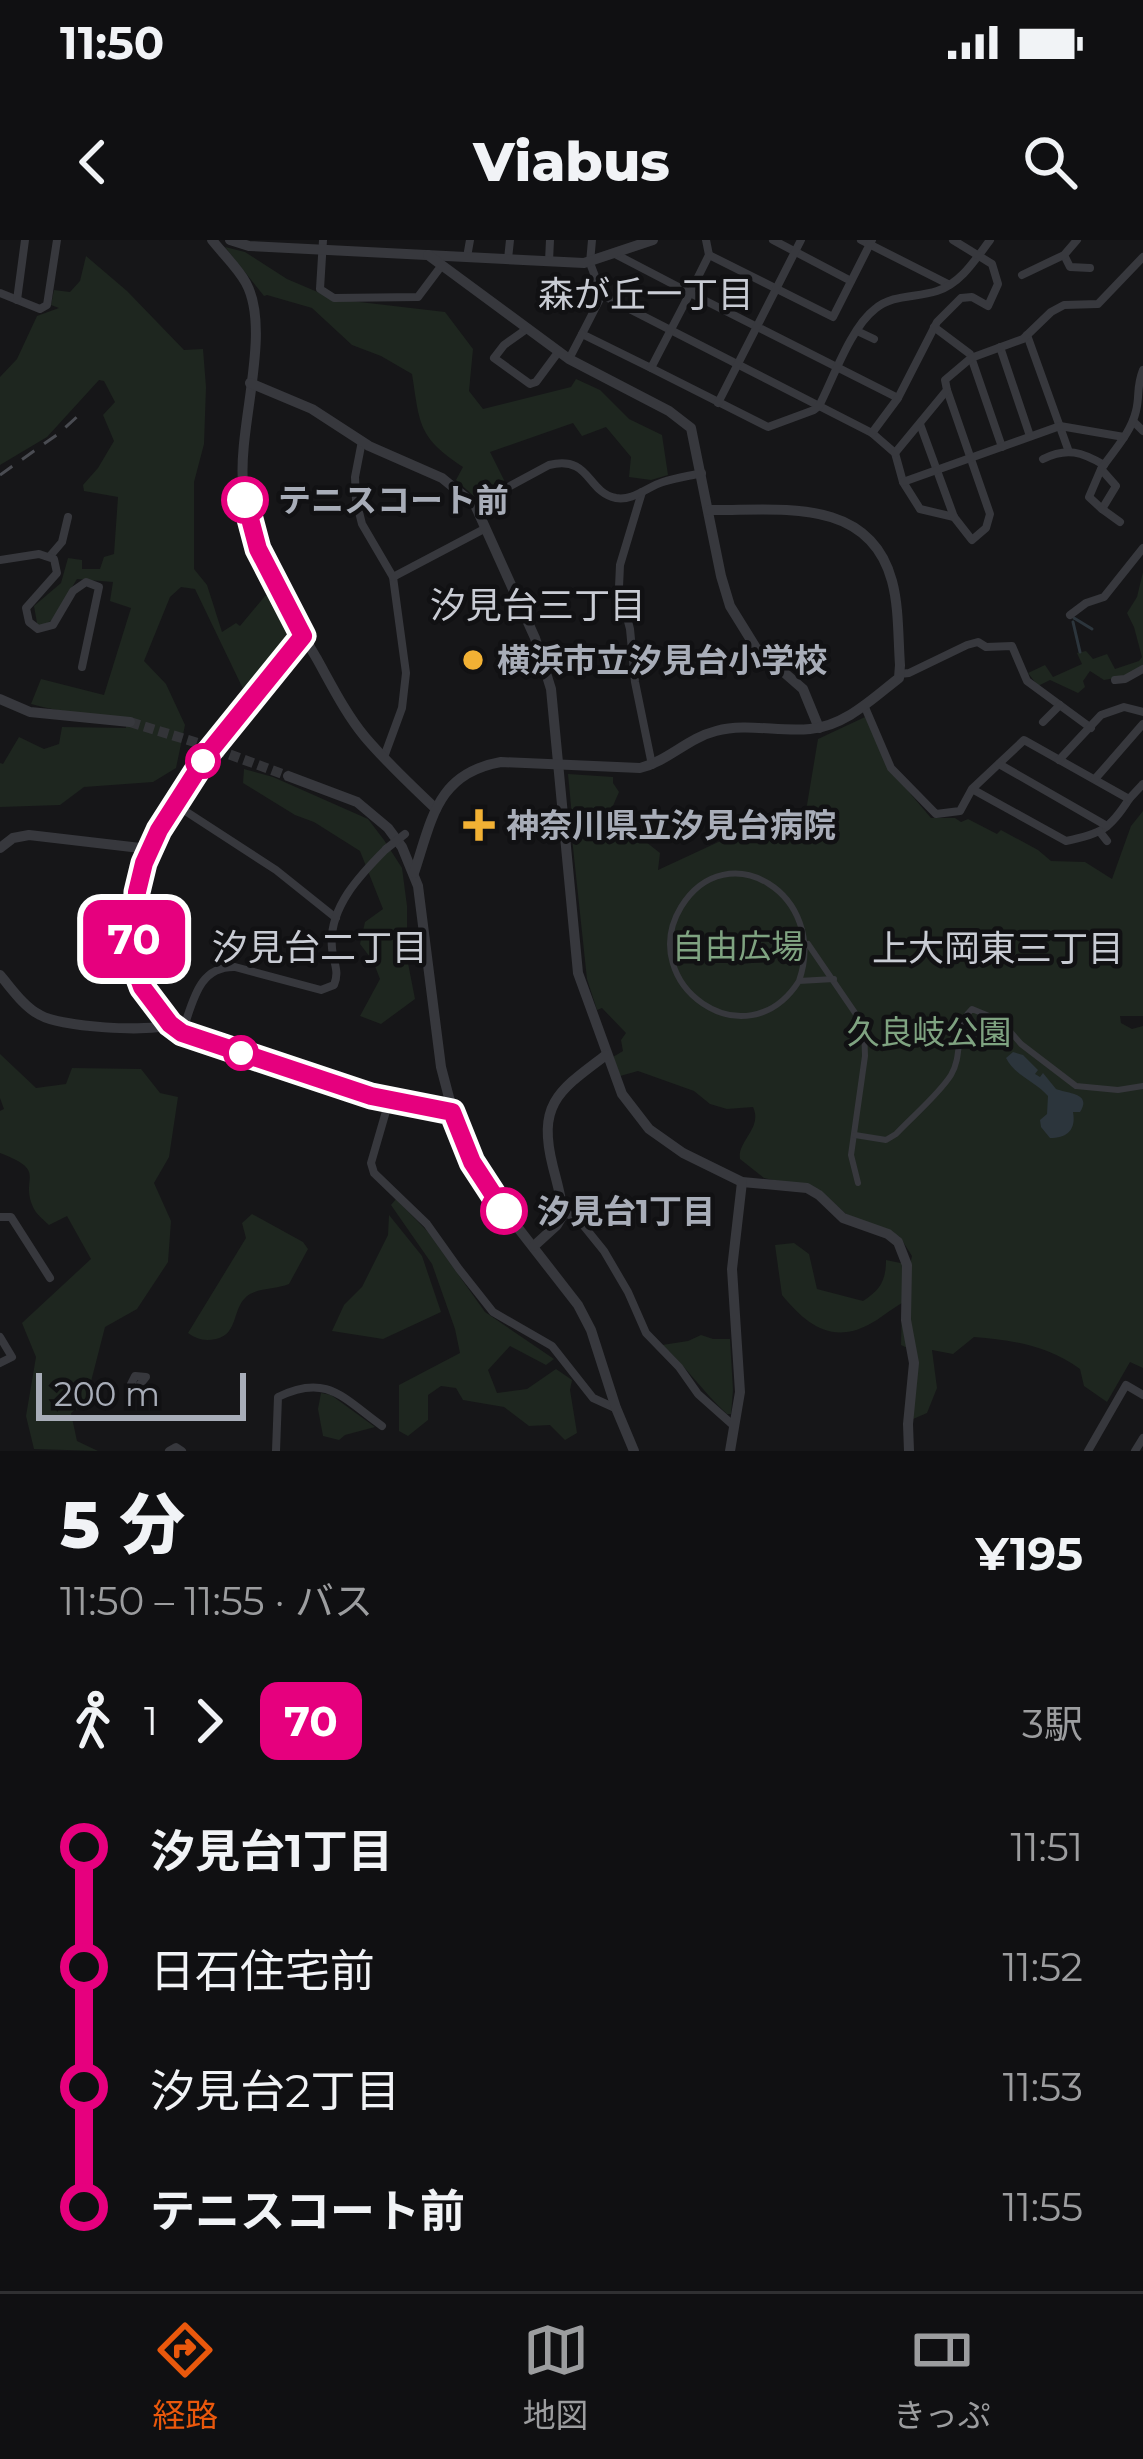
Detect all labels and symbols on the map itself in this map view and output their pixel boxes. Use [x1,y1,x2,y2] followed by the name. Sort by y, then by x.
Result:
[538,272,754,316] district label: 森が丘一丁目
[223,478,267,522] marker: テニスコート前
[278,480,509,520] place label: テニスコート前
[430,583,646,627] district label: 汐見台三丁目
[497,640,827,680] place label: 横浜市立汐見台小学校
[460,647,486,673] marker: 横浜市立汐見台小学校
[187,745,219,777] unlabelled marker
[506,805,836,845] place label: 神奈川県立汐見台病院
[463,809,495,841] marker: 神奈川県立汐見台病院
[80,900,188,978] line badge: 70
[212,925,428,969] district label: 汐見台二丁目
[672,926,804,966] park label: 自由広場
[872,926,1124,970] district label: 上大岡東三丁目
[847,1012,1012,1052] park label: 久良岐公園
[225,1037,257,1069] unlabelled marker
[482,1189,526,1233] marker: 汐見台1丁目
[537,1191,715,1231] place label: 汐見台1丁目
[36,1367,246,1420] scale bar

